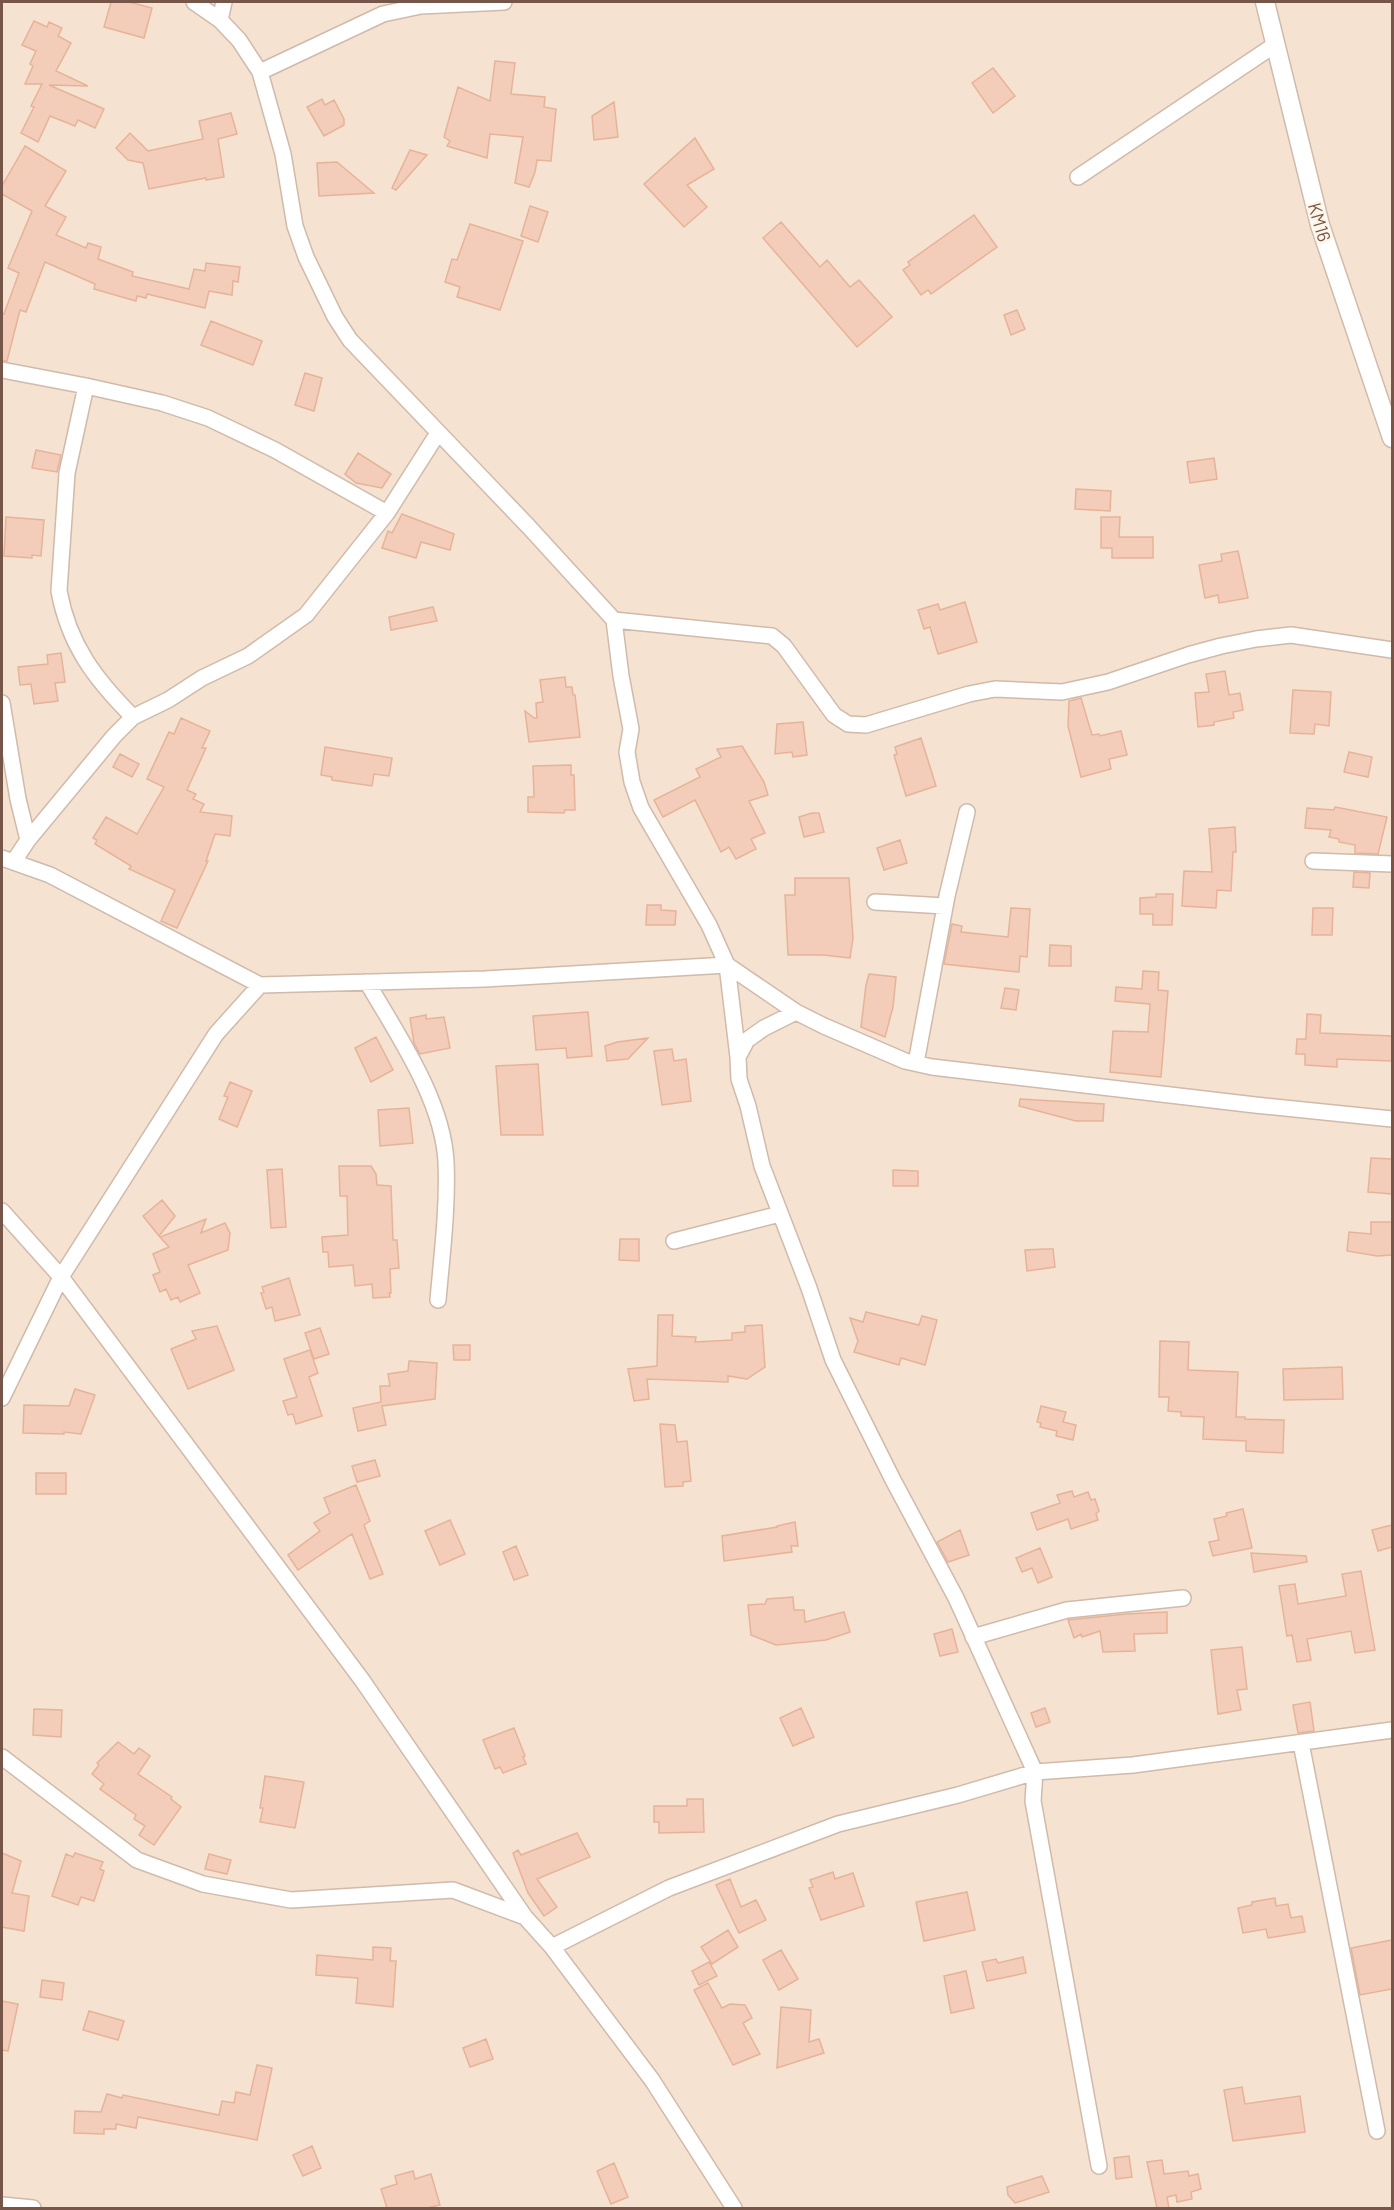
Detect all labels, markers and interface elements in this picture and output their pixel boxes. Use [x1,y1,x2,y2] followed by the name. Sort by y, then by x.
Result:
[1304,200,1336,244] street label: KM16

